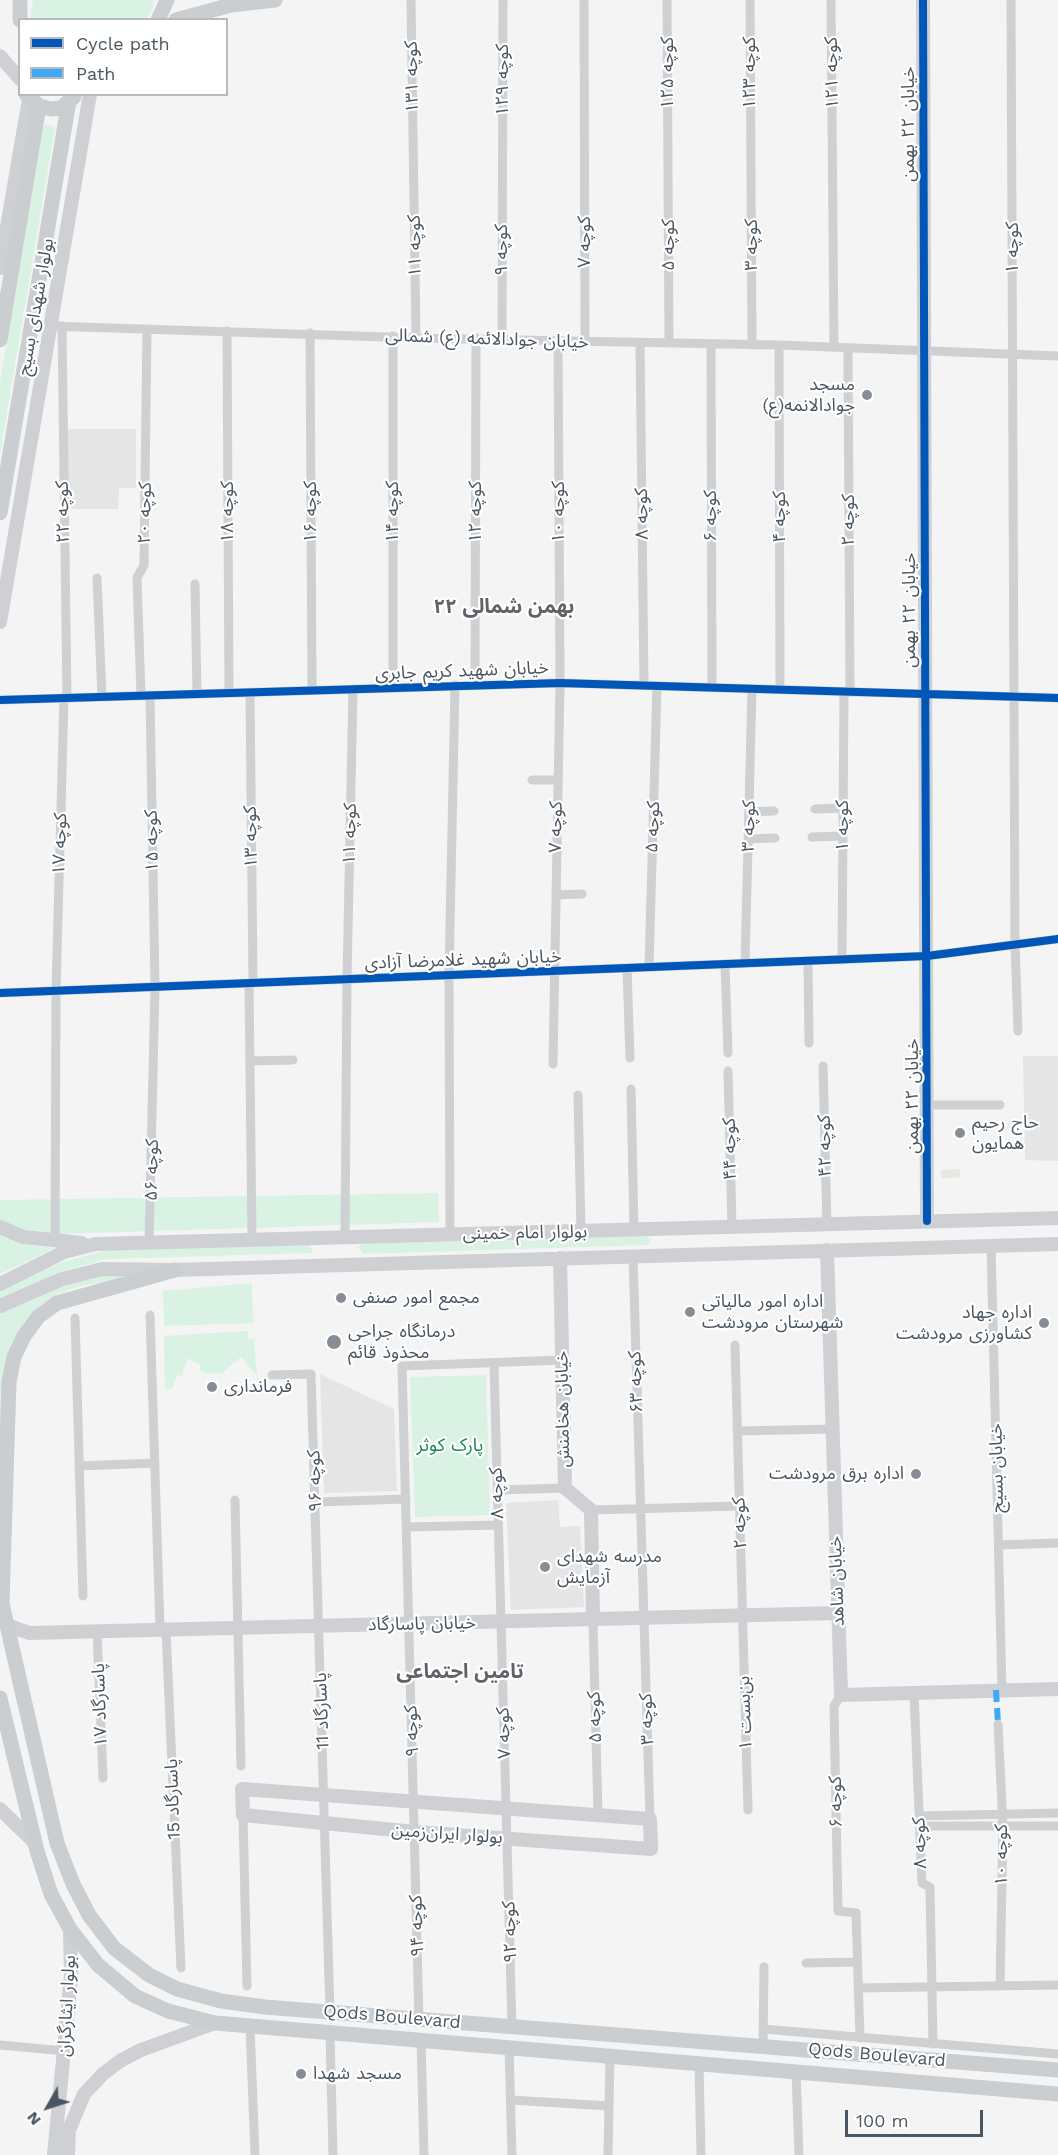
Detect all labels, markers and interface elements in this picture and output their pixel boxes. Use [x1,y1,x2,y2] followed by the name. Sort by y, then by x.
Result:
[18,18,228,96] legend
[76,33,170,54] text: Cycle path
[657,37,679,109] street label: کوچه ۱۲۵
[739,37,761,109] street label: کوچه ۱۲۳
[821,37,843,109] street label: کوچه ۱۲۱
[401,41,423,113] street label: کوچه ۱۳۱
[492,44,514,116] street label: کوچه ۱۲۹
[76,63,116,84] text: Path
[898,66,920,182] street label: خیابان ۲۲ بهمن
[404,215,426,277] street label: کوچه ۱۱
[574,216,596,268] street label: کوچه ۷
[658,219,680,271] street label: کوچه ۵
[741,219,763,271] street label: کوچه ۳
[1002,222,1024,274] street label: کوچه ۱
[491,224,513,276] street label: کوچه ۹
[13,237,59,377] street label: بولوار شهدای بسیج
[385,325,589,353] street label: خیابان جوادالائمه (ع) شمالی
[763,374,855,416] place label: مسجد جوادالانمه(ع)
[860,388,874,402] marker: مسجد جوادالانمه(ع)
[52,481,74,543] street label: کوچه ۲۲
[217,481,239,543] street label: کوچه ۱۸
[300,481,322,543] street label: کوچه ۱۶
[382,481,404,543] street label: کوچه ۱۴
[465,481,487,543] street label: کوچه ۱۲
[548,481,570,543] street label: کوچه ۱۰
[134,482,156,544] street label: کوچه ۲۰
[631,488,653,540] street label: کوچه ۸
[700,490,722,542] street label: کوچه ۶
[769,491,791,543] street label: کوچه ۴
[838,494,860,546] street label: کوچه ۲
[899,552,921,668] street label: خیابان ۲۲ بهمن
[434,595,574,619] district label: ۲۲ بهمن شمالی
[375,657,549,685] street label: خیابان شهید کریم جابری
[738,800,760,852] street label: کوچه ۳
[832,800,854,852] street label: کوچه ۱
[545,801,567,853] street label: کوچه ۷
[641,801,665,853] street label: کوچه ۵
[339,803,361,865] street label: کوچه ۱۱
[240,806,262,868] street label: کوچه ۱۳
[141,810,163,872] street label: کوچه ۱۵
[48,813,72,875] street label: کوچه ۱۷
[364,946,562,974] street label: خیابان شهید غلامرضا آزادی
[902,1038,924,1154] street label: خیابان ۲۲ بهمن
[972,1112,1039,1154] place label: حاج رحیم همایون
[814,1115,836,1177] street label: کوچه ۴۲
[719,1118,741,1180] street label: کوچه ۴۴
[953,1126,967,1140] marker: حاج رحیم همایون
[141,1139,163,1201] street label: کوچه ۵۶
[463,1221,587,1245] street label: بولوار امام خمینی
[353,1287,480,1309] place label: مجمع امور صنفی
[334,1291,348,1305] marker: مجمع امور صنفی
[702,1291,843,1334] place label: اداره امور مالیاتی شهرستان مرودشت
[896,1302,1032,1344] place label: اداره جهاد کشاورزی مرودشت
[683,1305,697,1319] marker: اداره امور مالیاتی شهرستان مرودشت
[1037,1316,1051,1330] marker: اداره جهاد کشاورزی مرودشت
[348,1321,455,1364] place label: درمانگاه جراحی محذوذ قائم
[325,1333,343,1351] marker: درمانگاه جراحی محذوذ قائم
[551,1351,575,1467] street label: خیابان هخامنش
[624,1351,648,1413] street label: کوچه ۶۳
[224,1376,292,1398] place label: فرمانداری
[205,1380,219,1394] marker: فرمانداری
[985,1423,1009,1513] street label: خیابان بسیج
[417,1435,483,1457] park label: پارک کوثر
[303,1450,327,1512] street label: کوچه ۹۶
[769,1463,904,1485] place label: اداره برق مرودشت
[485,1467,509,1519] street label: کوچه ۸
[909,1467,923,1481] marker: اداره برق مرودشت
[728,1497,752,1549] street label: کوچه ۲
[825,1535,849,1627] street label: خیابان شاهد
[557,1546,662,1588] place label: مدرسه شهدای آزمایش
[538,1560,552,1574] marker: مدرسه شهدای آزمایش
[368,1612,476,1636] street label: خیابان پاسارگاد
[396,1660,524,1684] district label: تامین اجتماعی
[88,1663,112,1747] street label: پاسارگاد ۱۷
[310,1672,334,1750] street label: پاسارگاد 11
[733,1676,757,1750] street label: بن‌بست ۱
[583,1691,607,1743] street label: کوچه ۵
[635,1693,659,1745] street label: کوچه ۳
[400,1705,424,1757] street label: کوچه ۹
[492,1707,516,1759] street label: کوچه ۷
[161,1758,185,1840] street label: پاسارگاد 15
[825,1776,847,1828] street label: کوچه ۶
[908,1817,932,1869] street label: کوچه ۸
[391,1819,503,1849] street label: بولوار ایران‌زمین
[991,1824,1013,1886] street label: کوچه ۱۰
[405,1895,429,1957] street label: کوچه ۹۴
[498,1901,522,1963] street label: کوچه ۹۲
[54,1955,80,2057] street label: بولوار ایثارگران
[322,2000,462,2034] street label: Qods Boulevard
[807,2038,947,2072] street label: Qods Boulevard
[313,2063,402,2085] place label: مسجد شهدا
[294,2067,308,2081] marker: مسجد شهدا
[18,2077,78,2137] north arrow
[848,2098,986,2136] scale bar
[23,2108,45,2129] text: N
[856,2110,909,2131] text: 100 m

